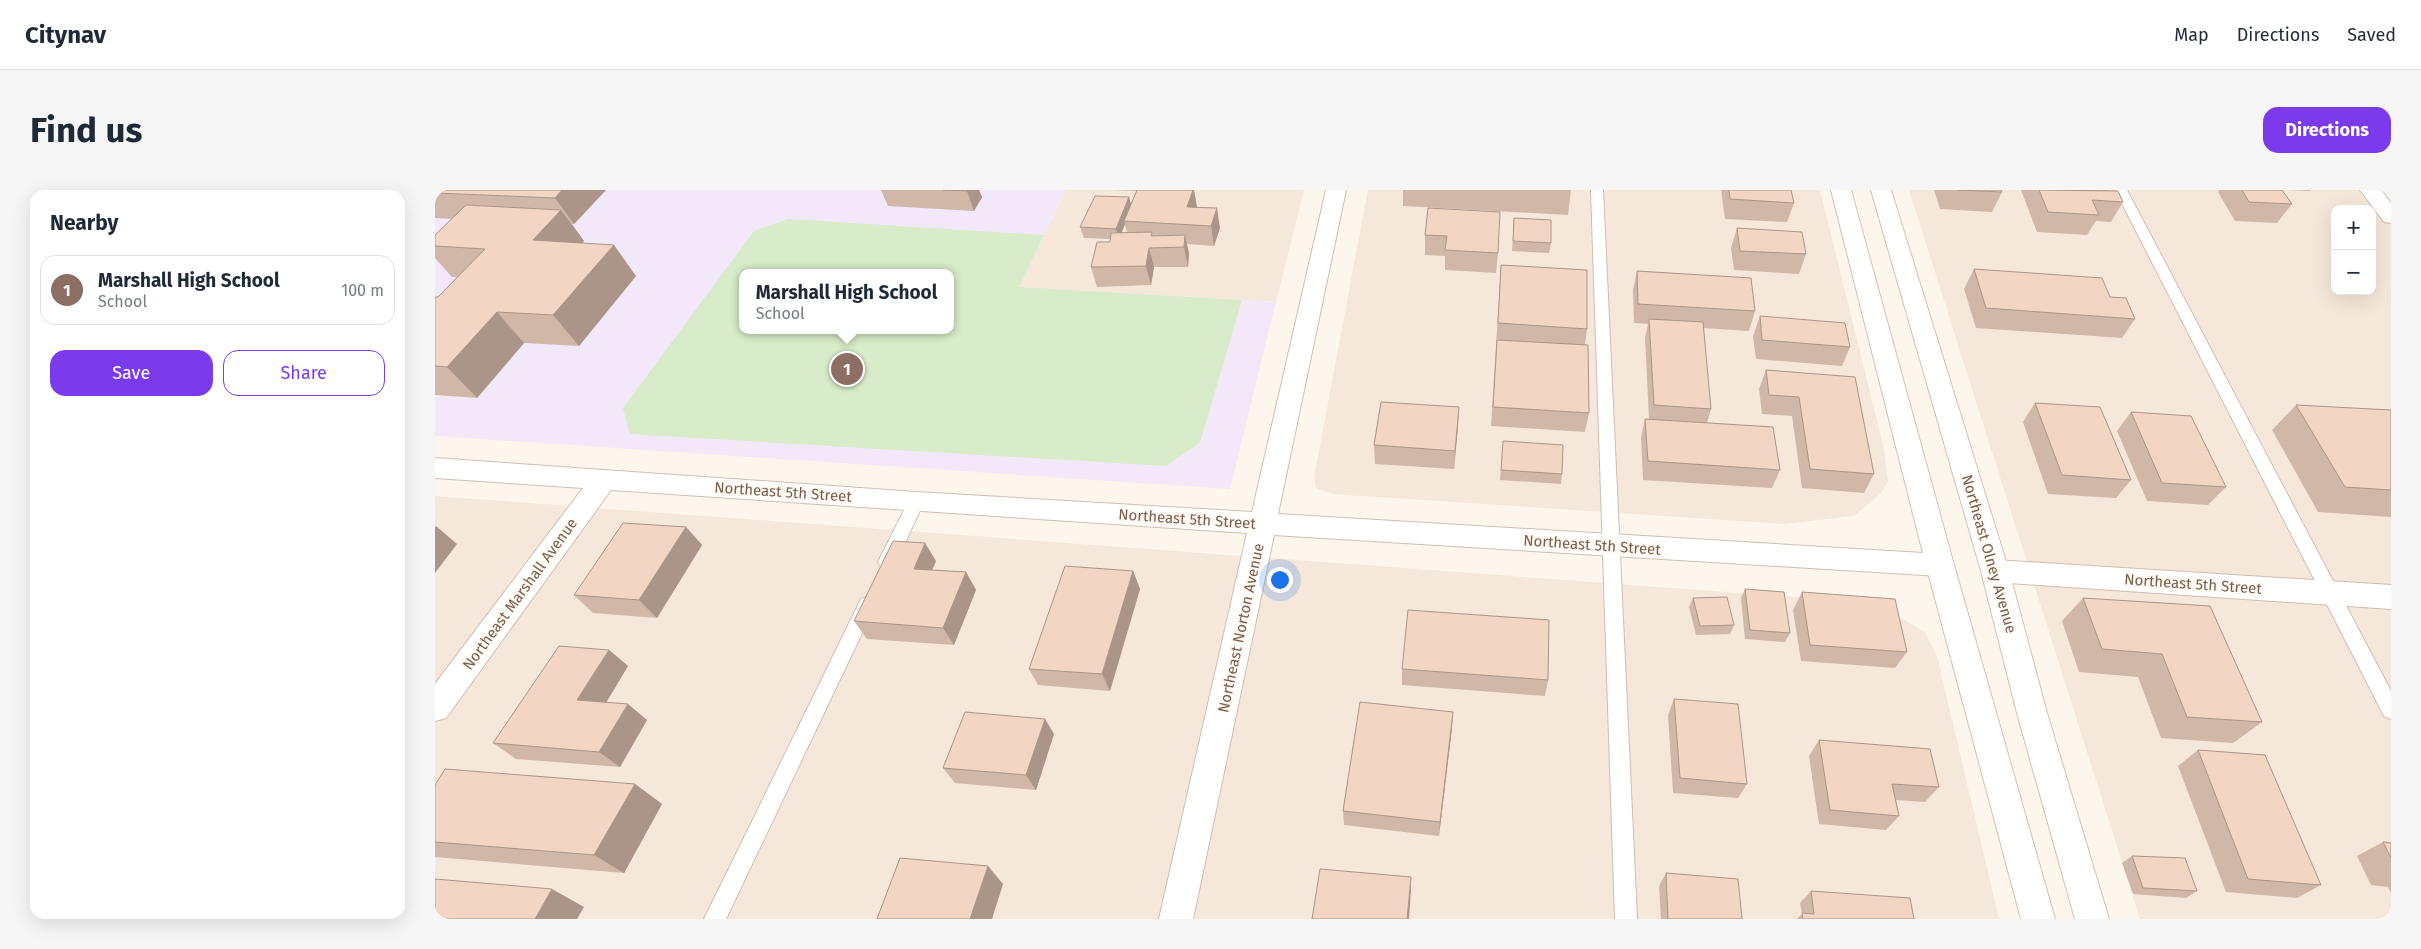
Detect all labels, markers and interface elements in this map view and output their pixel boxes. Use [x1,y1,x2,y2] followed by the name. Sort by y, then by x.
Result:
[25,21,106,49] text: Citynav
[2174,24,2209,46] text: Map
[2237,24,2319,46] text: Directions
[2347,24,2396,46] text: Saved
[2263,107,2391,153] button: Directions
[30,109,142,151] text: Find us
[2331,205,2376,295] map controls
[2331,205,2376,250] button: +
[50,210,118,236] text: Nearby
[2331,250,2376,295] button: −
[98,269,280,292] text: Marshall High School
[739,269,954,334] popup
[63,281,71,300] text: 1
[341,281,384,300] text: 100 m
[756,281,937,304] text: Marshall High School
[98,292,147,311] text: School
[756,304,805,323] text: School
[50,350,213,396] button: Save
[223,350,385,396] button: Share
[831,350,863,388] pin: 1
[1958,473,2020,635] street label: Northeast Olney Avenue
[714,478,853,506] street label: Northeast 5th Street
[1118,505,1257,533] street label: Northeast 5th Street
[459,515,581,673] street label: Northeast Marshall Avenue
[1523,531,1662,559] street label: Northeast 5th Street
[1214,542,1268,714] street label: Northeast Norton Avenue
[1267,567,1293,593] your location
[2124,570,2263,598] street label: Northeast 5th Street

